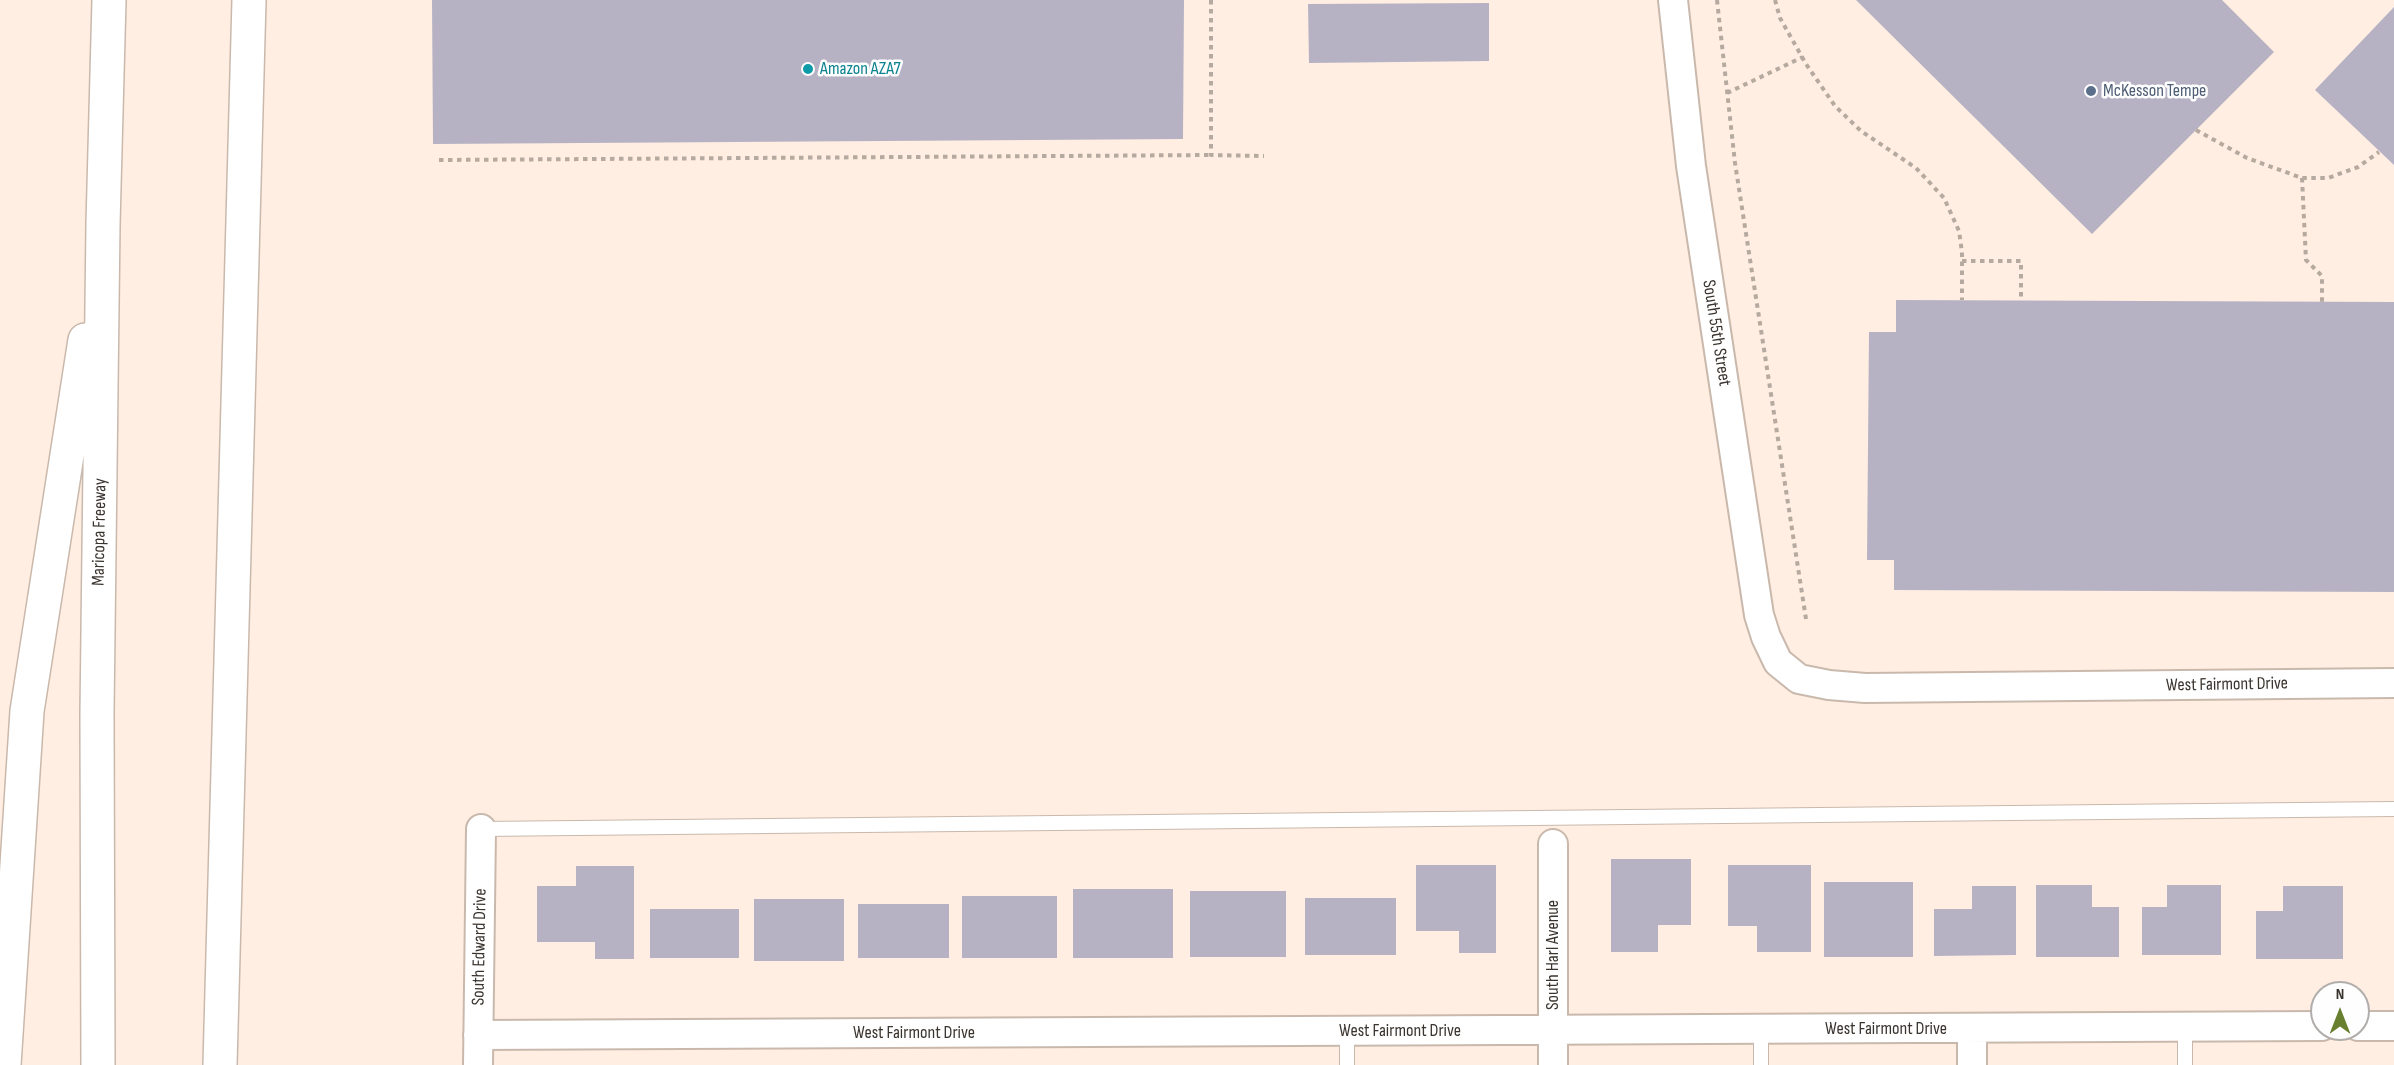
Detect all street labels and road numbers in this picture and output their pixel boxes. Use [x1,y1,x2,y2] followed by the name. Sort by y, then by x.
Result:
[1697,278,1735,388] street label: South 55th Street
[88,478,112,586] street label: Maricopa Freeway
[2166,673,2288,697] street label: West Fairmont Drive
[468,888,492,1006] street label: South Edward Drive
[1542,900,1564,1010] street label: South Harl Avenue
[1825,1018,1947,1040] street label: West Fairmont Drive
[1339,1020,1461,1042] street label: West Fairmont Drive
[853,1022,975,1044] street label: West Fairmont Drive

